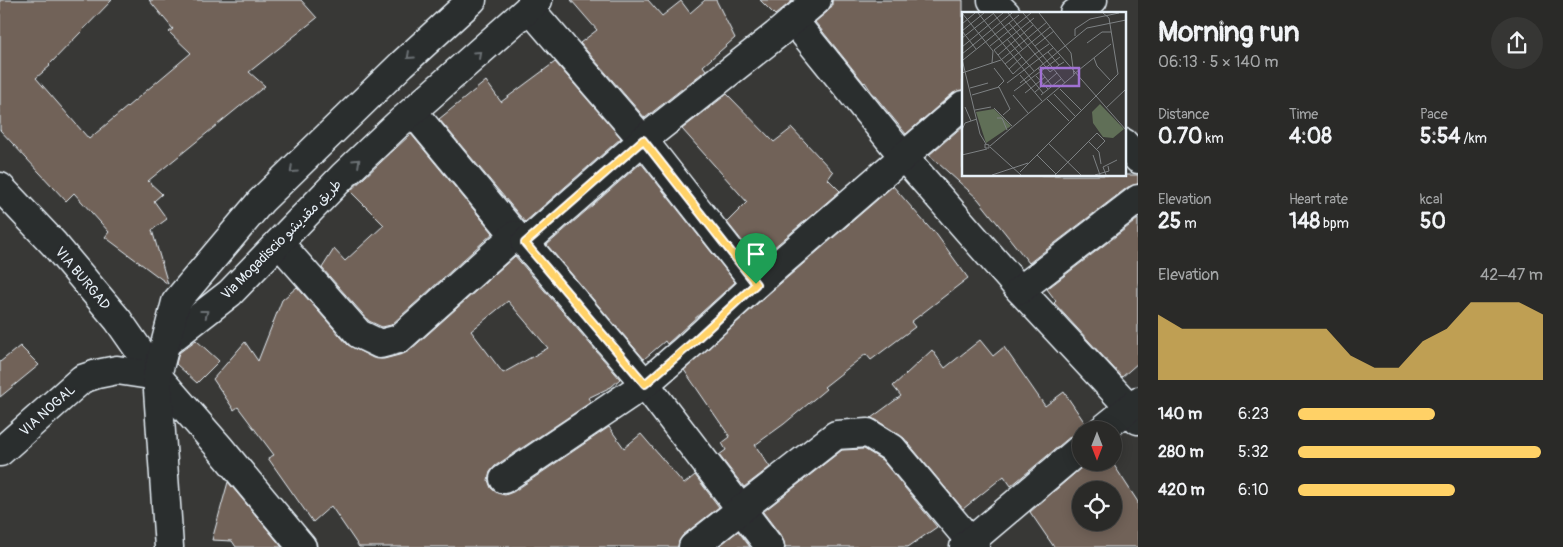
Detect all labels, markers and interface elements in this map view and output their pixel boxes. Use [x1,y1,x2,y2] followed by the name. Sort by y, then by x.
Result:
[962,12,1126,176] inset map
[1158,15,1300,50] text: Morning run
[1491,17,1543,69] button: share
[473,50,482,59] one-way arrow
[406,51,415,60] one-way arrow
[1158,52,1278,72] text: 06:13 · 5 × 140 m
[1158,106,1209,123] text: Distance
[1289,106,1318,123] text: Time
[1420,106,1448,123] text: Pace
[1158,123,1202,150] text: 0.70
[1289,123,1332,150] text: 4:08
[1420,123,1461,150] text: 5:54
[1202,130,1224,147] text: km
[1461,130,1487,147] text: /km
[352,159,361,168] one-way arrow
[290,164,299,173] one-way arrow
[218,176,345,303] street label: Via Mogadiscio طريق مقديشو
[1158,191,1211,208] text: Elevation
[1289,191,1348,208] text: Heart rate
[1420,191,1443,208] text: kcal
[1158,208,1181,235] text: 25
[1289,208,1320,235] text: 148
[1420,208,1446,235] text: 50
[1181,215,1197,232] text: m
[1320,215,1349,232] text: bpm
[735,233,777,284] pin
[742,240,770,268] icon: arrive
[51,243,114,313] street label: VIA BURGAD
[1158,265,1219,285] text: Elevation
[1480,265,1543,285] text: 42–47 m
[199,310,209,319] one-way arrow
[16,381,79,440] street label: VIA NOGAL
[1158,404,1202,424] text: 140 m
[1238,404,1269,424] text: 6:23
[1072,421,1122,471] north arrow
[1072,421,1122,531] map controls
[1158,442,1204,462] text: 280 m
[1238,442,1269,462] text: 5:32
[1158,480,1205,500] text: 420 m
[1238,480,1269,500] text: 6:10
[1072,481,1122,531] button: locate

